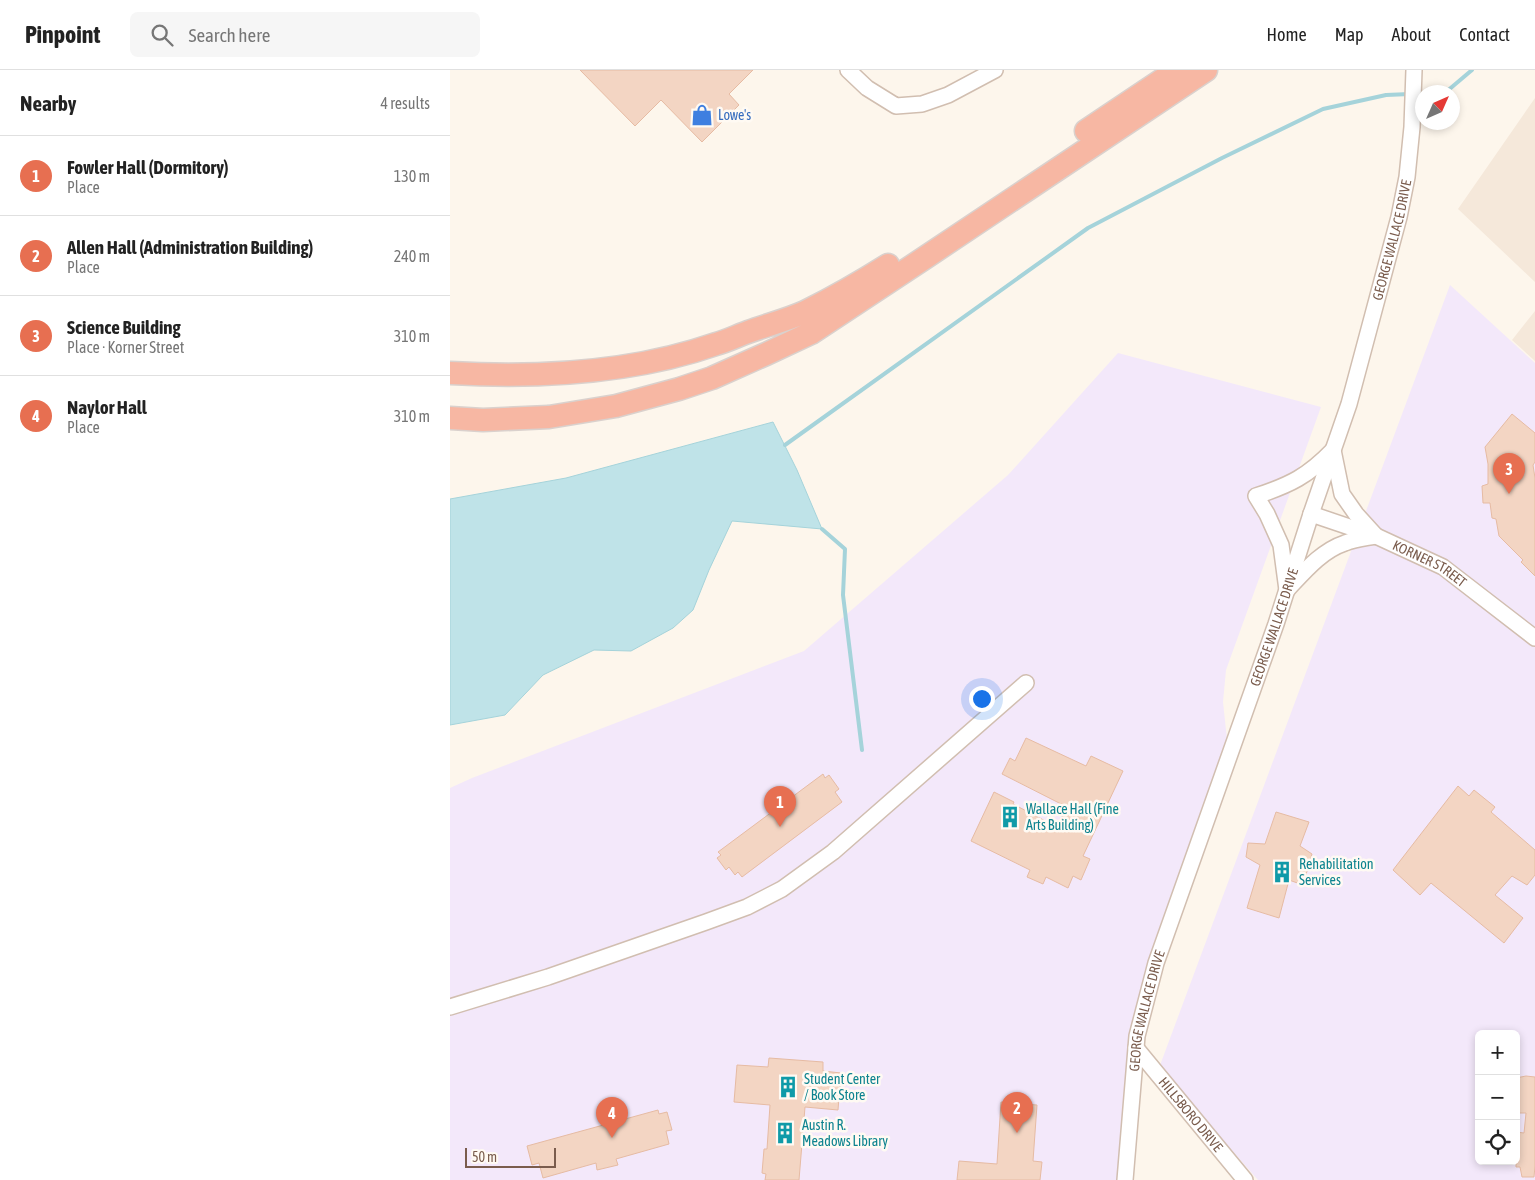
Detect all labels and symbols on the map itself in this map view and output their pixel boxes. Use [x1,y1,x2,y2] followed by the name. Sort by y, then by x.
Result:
[1415,85,1460,130] north arrow
[689,102,715,128] shop icon: Lowe's
[718,107,751,123] place label: Lowe's
[1369,178,1414,302] street label: GEORGE WALLACE DRIVE
[1493,453,1525,494] pin: 3
[1390,537,1470,590] street label: KORNER STREET
[1247,566,1301,688] street label: GEORGE WALLACE DRIVE
[969,686,995,712] your location
[764,786,796,827] pin: 1
[1026,801,1119,833] place label: Wallace Hall (Fine Arts Building)
[997,804,1023,830] building icon: Wallace Hall (Fine Arts Building)
[1299,856,1374,888] place label: Rehabilitation Services
[1269,859,1295,885] building icon: Rehabilitation Services
[1126,948,1168,1072] street label: GEORGE WALLACE DRIVE
[804,1071,881,1103] place label: Student Center / Book Store
[775,1074,801,1100] building icon: Student Center / Book Store
[1155,1074,1226,1155] street label: HILLSBORO DRIVE
[1001,1092,1033,1133] pin: 2
[596,1097,628,1138] pin: 4
[802,1117,888,1149] place label: Austin R. Meadows Library
[772,1120,798,1146] building icon: Austin R. Meadows Library
[465,1145,556,1168] scale bar

